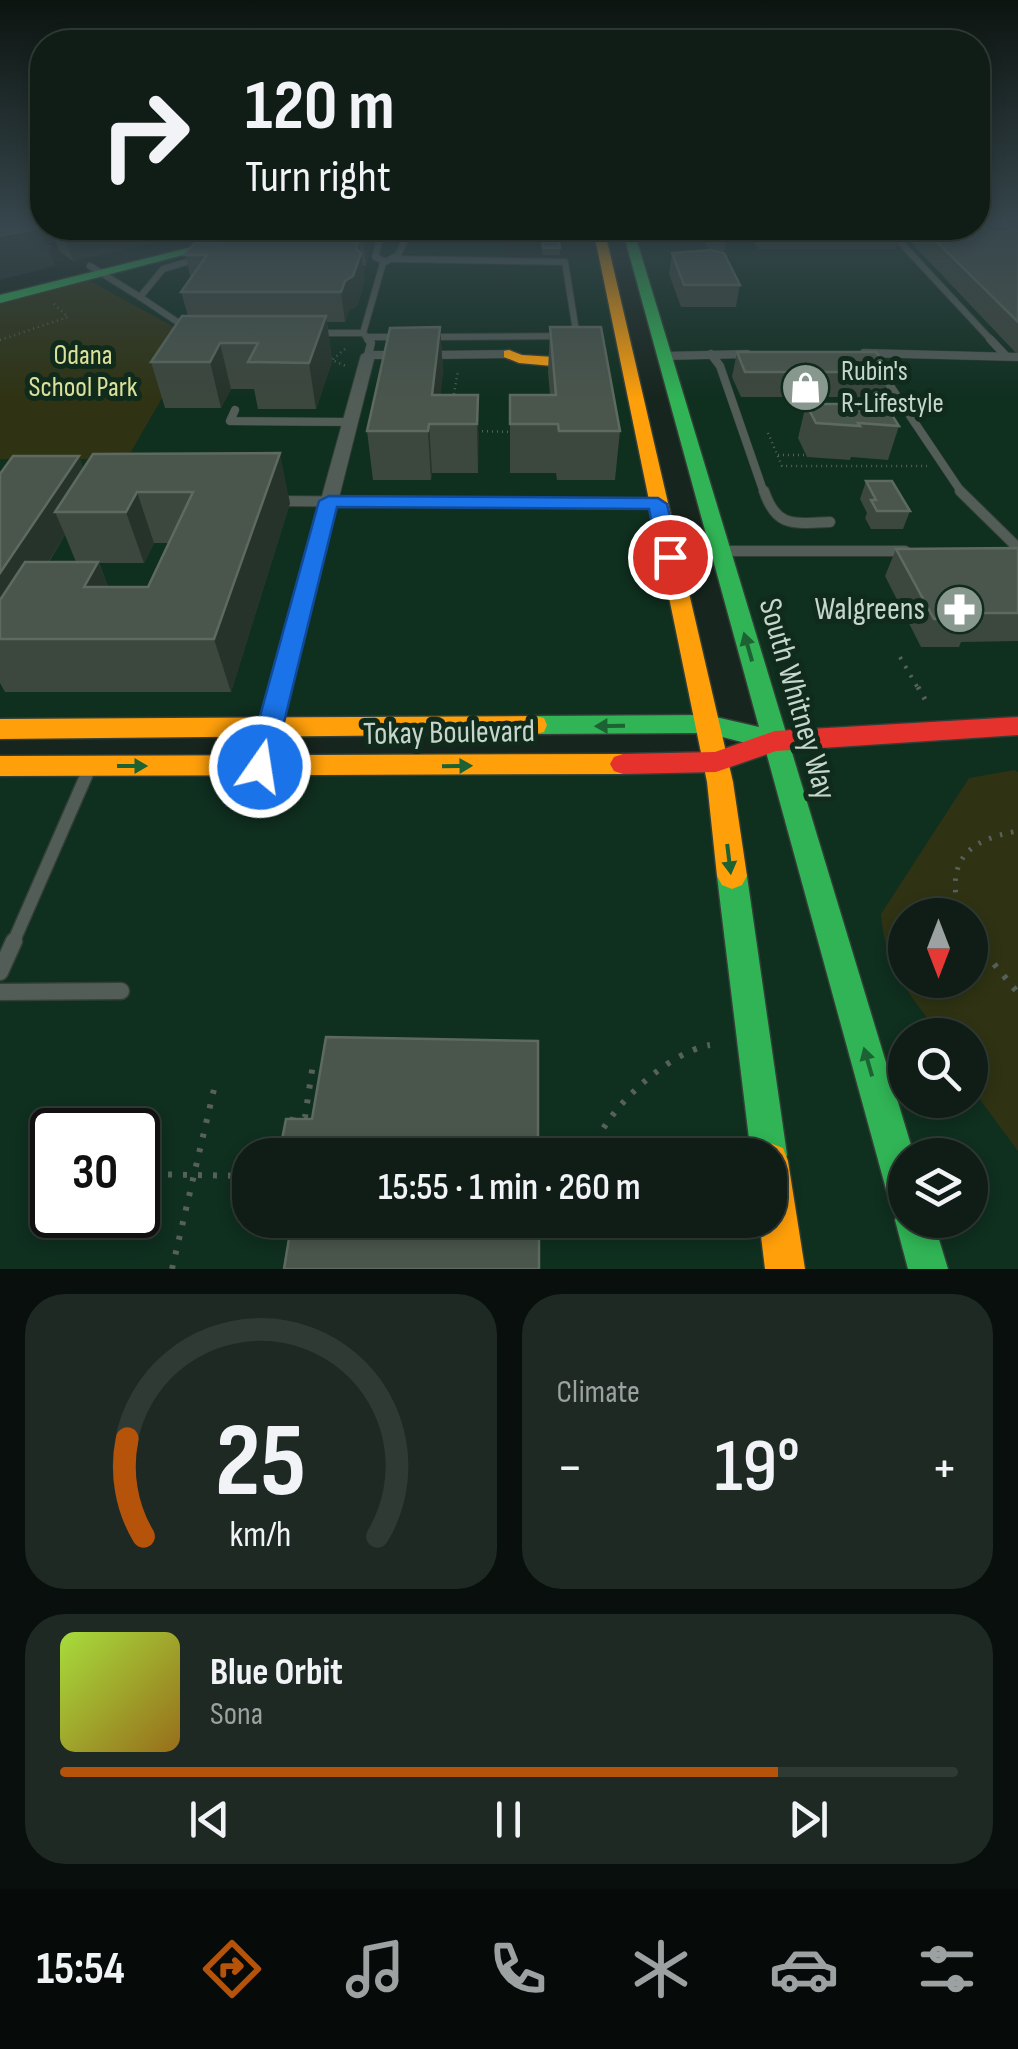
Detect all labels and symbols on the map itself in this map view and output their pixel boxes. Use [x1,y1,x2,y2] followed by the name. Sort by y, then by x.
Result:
[28,339,138,404] park label: Odana School Park
[841,355,944,420] place label: Rubin's R-Lifestyle
[780,361,832,413] shop icon: Rubin's R-Lifestyle
[628,515,713,600] pin
[934,583,986,635] pharmacy icon: Walgreens
[814,590,925,629] place label: Walgreens
[750,594,844,804] street label: South Whitney Way
[740,632,756,663] one-way arrow
[363,712,535,754] street label: Tokay Boulevard
[208,715,312,819] position arrow
[593,718,625,734] one-way arrow
[117,758,149,774] one-way arrow
[442,758,474,774] one-way arrow
[722,843,738,875] one-way arrow
[888,898,988,998] north arrow
[860,1046,875,1077] one-way arrow
[30,1108,160,1238] speed limit sign: 30

